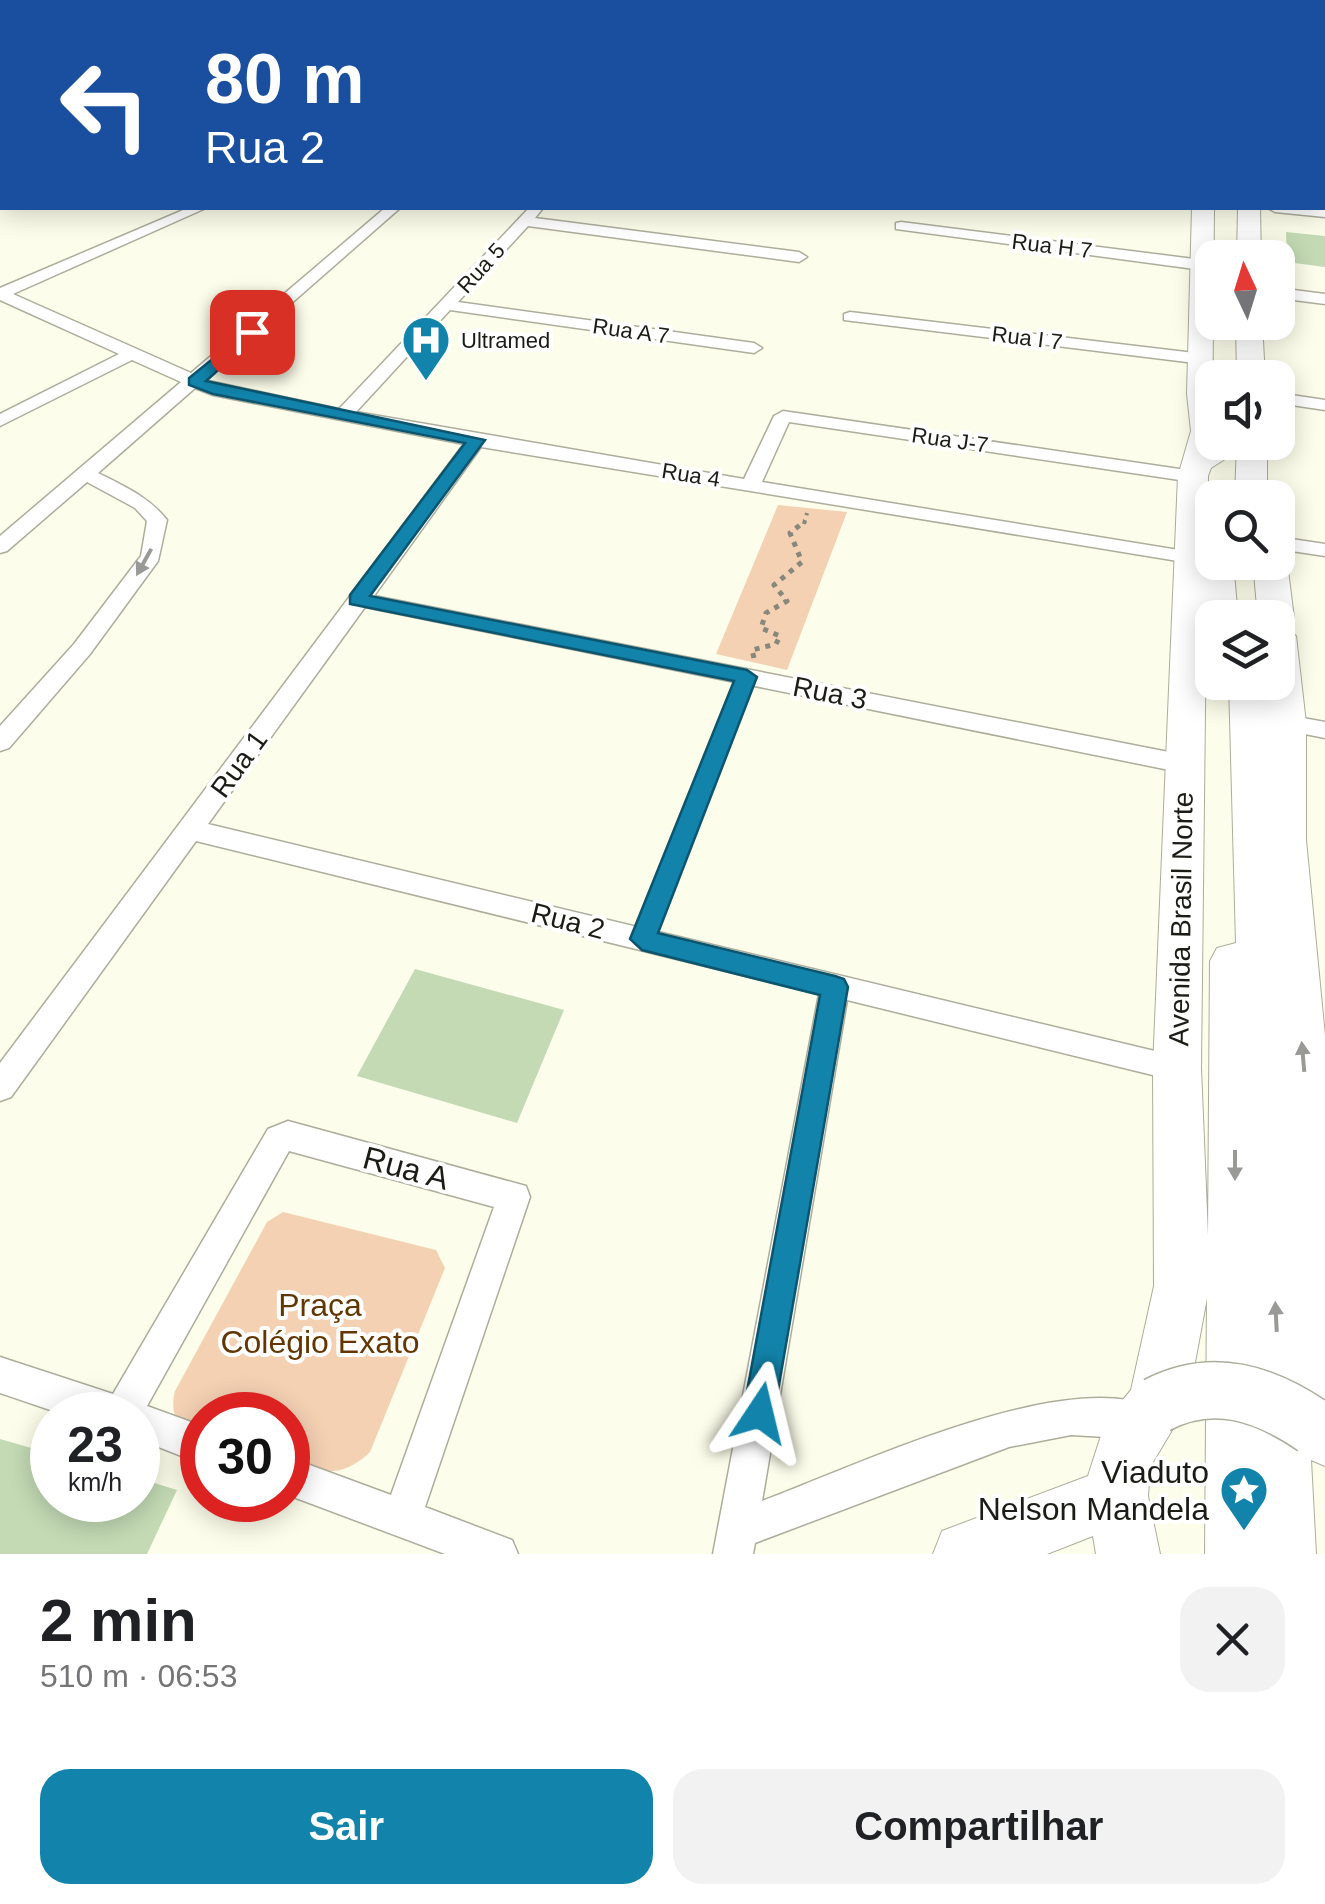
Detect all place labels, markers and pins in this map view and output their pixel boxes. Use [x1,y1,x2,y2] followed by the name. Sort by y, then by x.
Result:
[210,290,295,375] pin
[400,314,452,382] hospital icon: Ultramed
[461,328,550,353] place label: Ultramed
[978,1454,1209,1527] place label: Viaduto Nelson Mandela
[1218,1464,1270,1532] place icon: Viaduto Nelson Mandela

